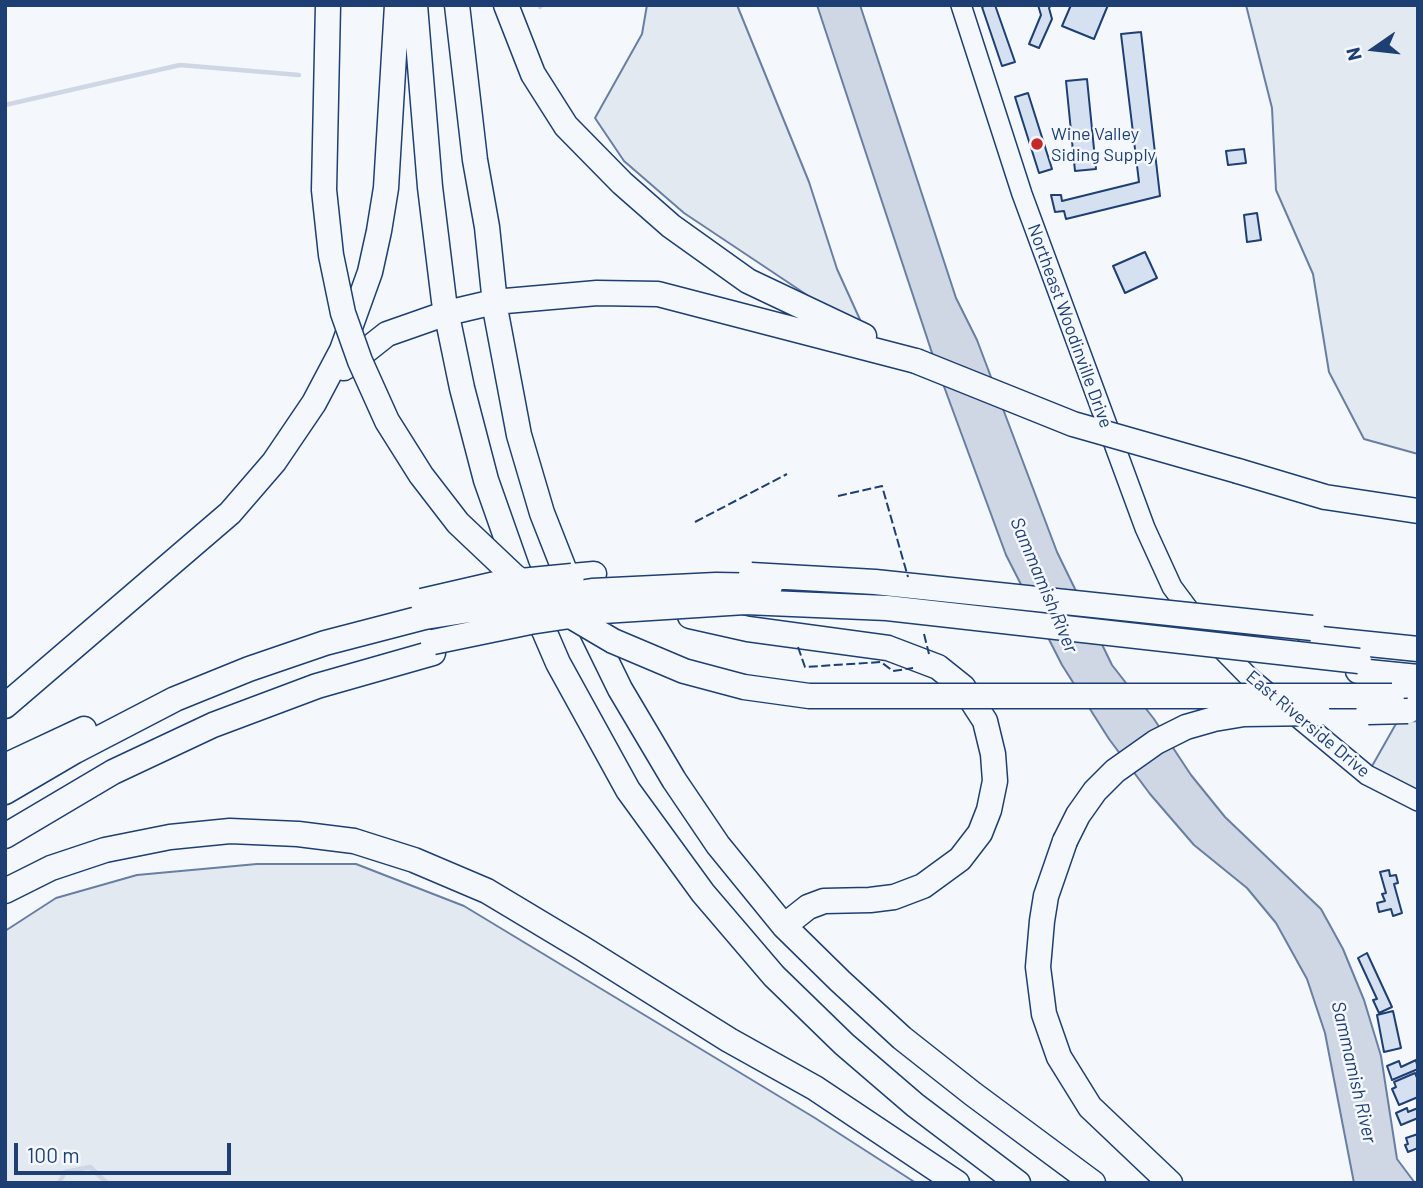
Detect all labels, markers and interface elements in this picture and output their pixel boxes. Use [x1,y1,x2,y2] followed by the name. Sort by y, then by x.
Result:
[1339,14,1409,84] north arrow
[1340,45,1366,63] text: N
[1051,123,1156,166] place label: Wine Valley Siding Supply
[1029,136,1045,152] marker: Wine Valley Siding Supply
[1023,221,1117,431] street label: Northeast Woodinville Drive
[1005,514,1083,656] water label: Sammamish River
[1242,666,1374,782] street label: East Riverside Drive
[1327,999,1381,1145] water label: Sammamish River
[18,1128,234,1172] scale bar
[27,1142,80,1167] text: 100 m

